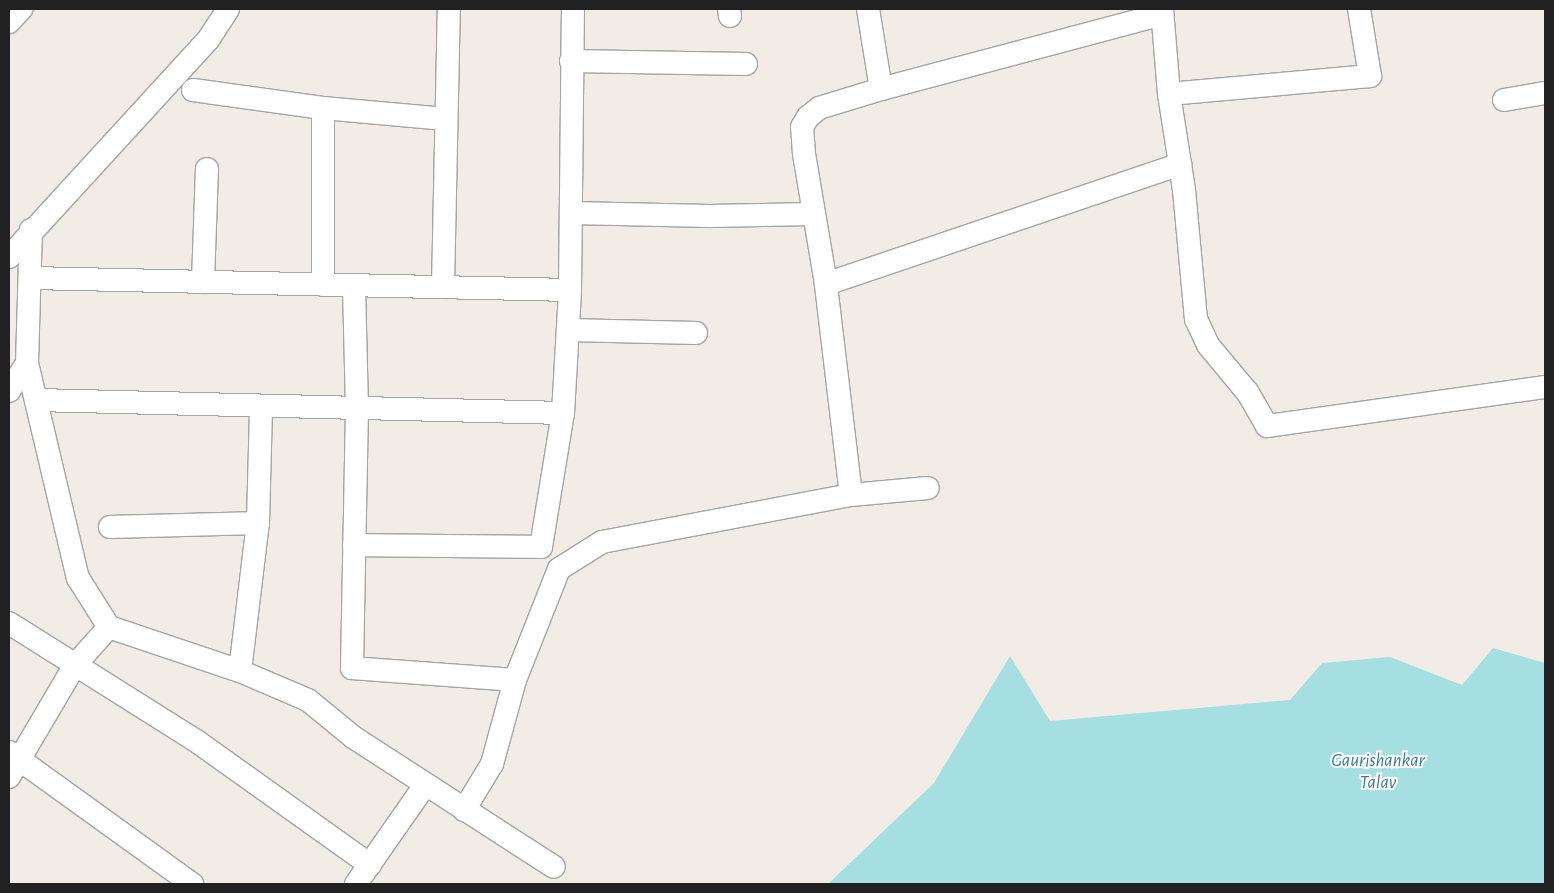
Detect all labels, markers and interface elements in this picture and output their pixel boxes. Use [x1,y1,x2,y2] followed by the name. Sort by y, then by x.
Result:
[1331,750,1425,794] water label: Gaurishankar Talav

